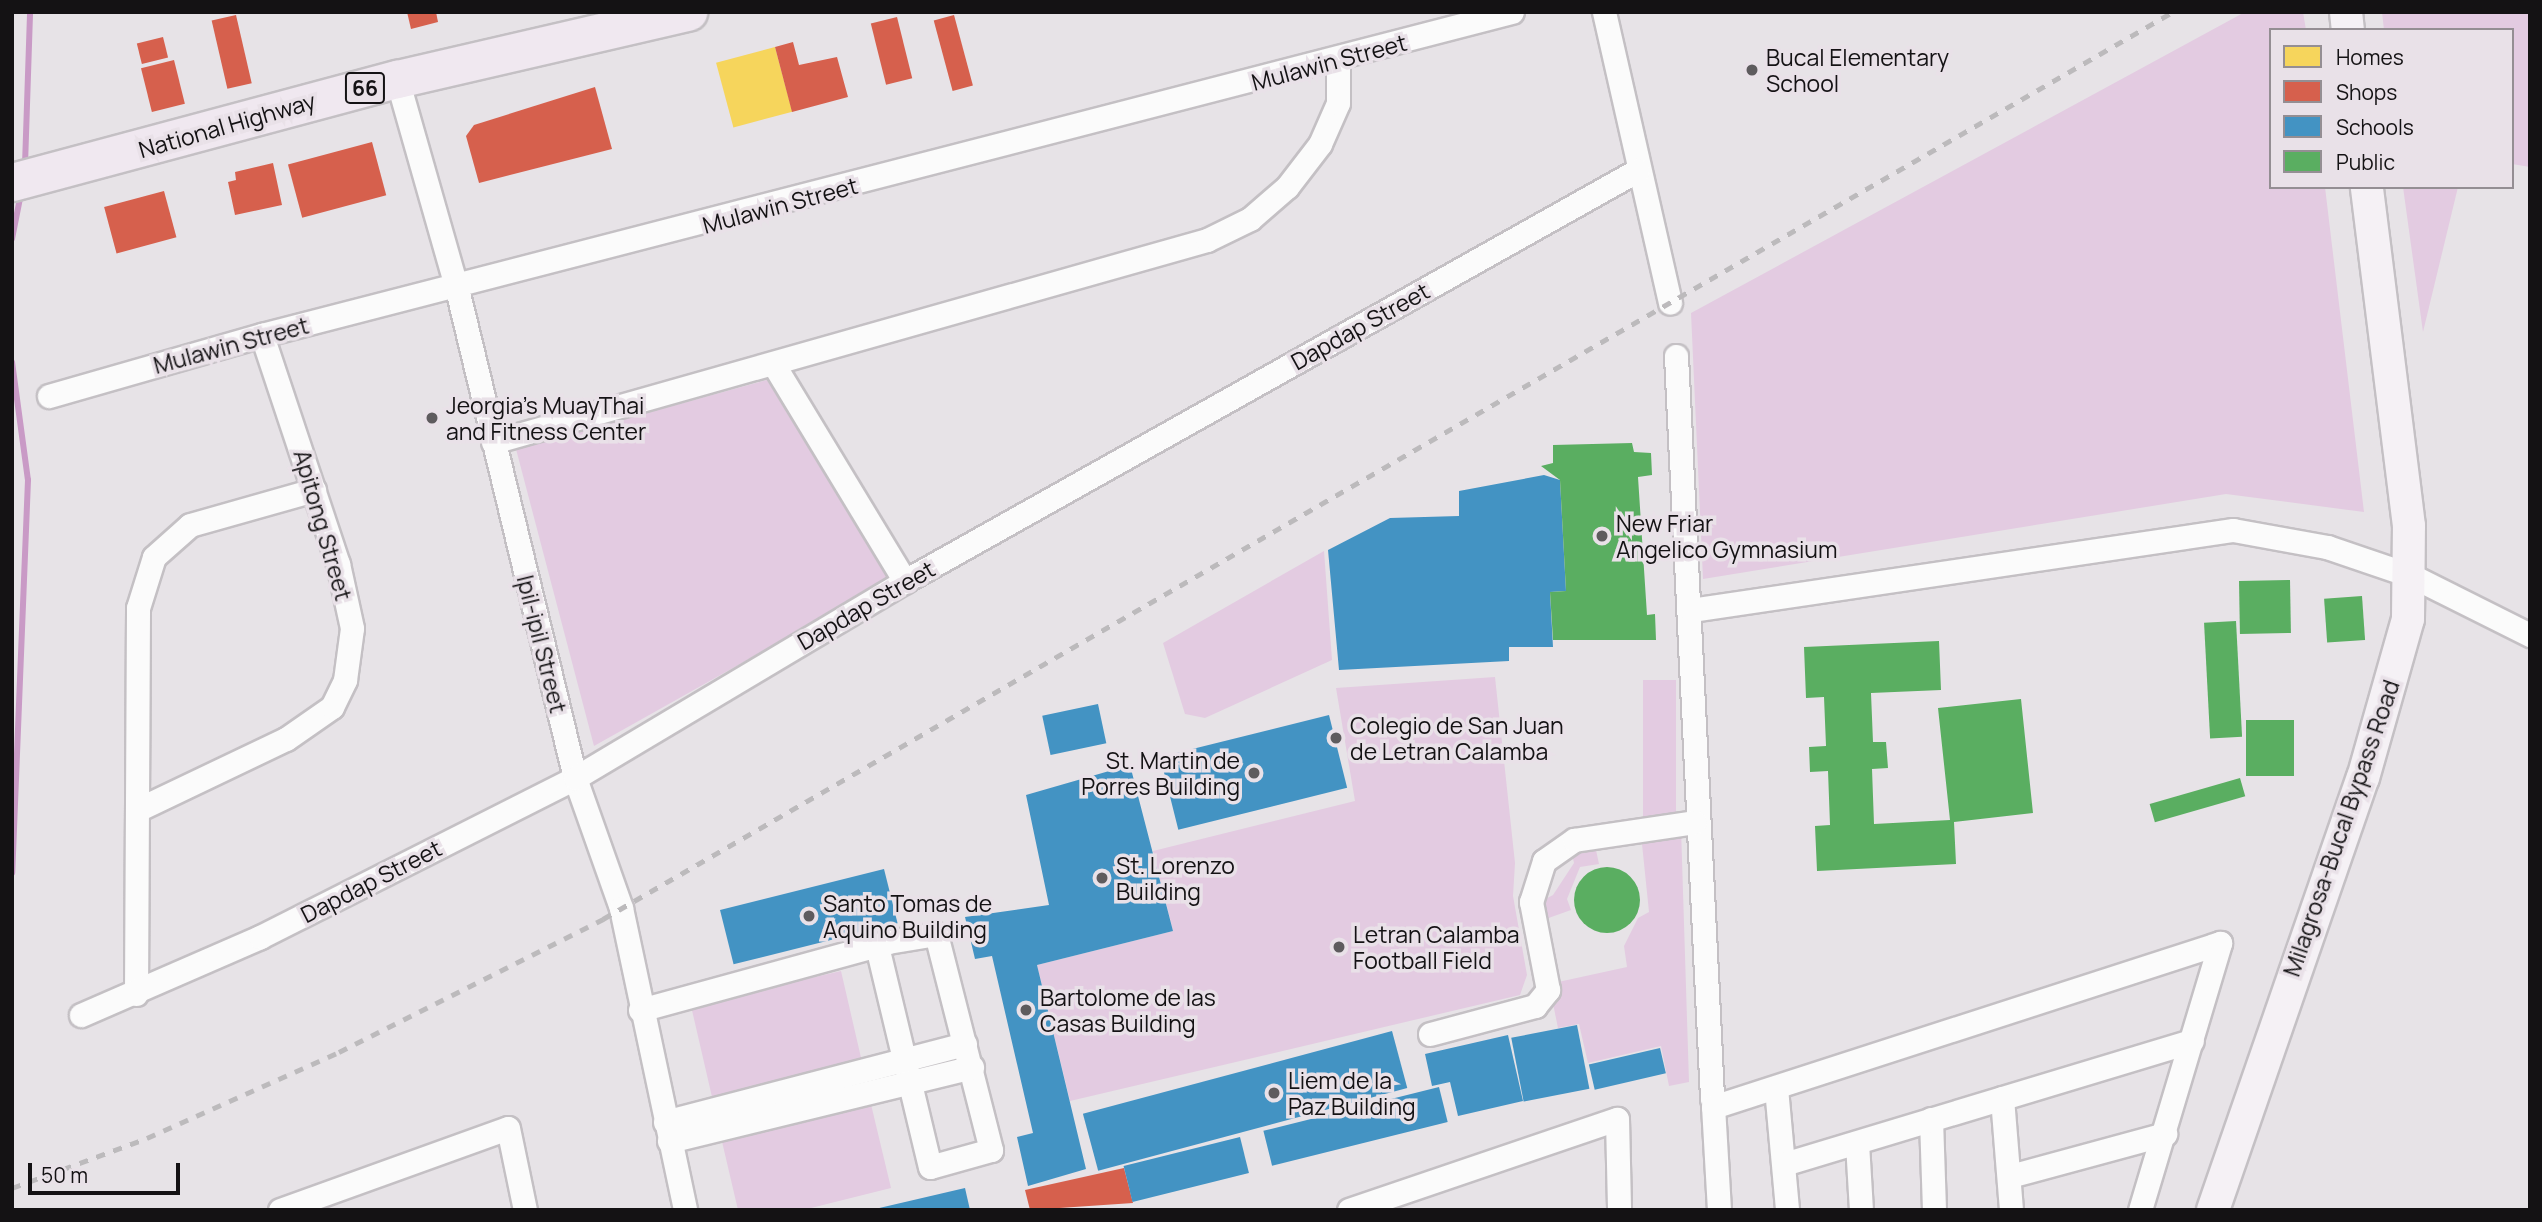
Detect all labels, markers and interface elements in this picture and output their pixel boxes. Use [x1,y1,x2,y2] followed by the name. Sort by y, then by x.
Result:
[1248,28,1410,96] street label: Mulawin Street
[2269,28,2514,189] legend
[1766,43,1949,97] place label: Bucal Elementary School
[2336,43,2404,71] text: Homes
[1744,62,1760,78] marker: Bucal Elementary School
[344,70,386,106] road number: 66
[2336,78,2397,106] text: Shops
[135,87,319,163] street label: National Highway
[2336,113,2414,141] text: Schools
[2336,148,2395,176] text: Public
[699,171,861,239] street label: Mulawin Street
[1286,277,1434,375] street label: Dapdap Street
[150,311,312,379] street label: Mulawin Street
[446,391,646,445] place label: Jeorgia's MuayThai and Fitness Center
[424,410,440,426] marker: Jeorgia's MuayThai and Fitness Center
[288,447,358,603] street label: Apitong Street
[1616,509,1838,563] place label: New Friar Angelico Gymnasium
[1594,528,1610,544] marker: New Friar Angelico Gymnasium
[792,555,940,655] street label: Dapdap Street
[512,572,572,716] street label: Ipil-ipil Street
[2277,676,2405,980] street label: Milagrosa-Bucal Bypass Road
[1350,711,1564,765] place label: Colegio de San Juan de Letran Calamba
[1328,730,1344,746] marker: Colegio de San Juan de Letran Calamba
[1081,746,1240,800] place label: St. Martin de Porres Building
[1246,765,1262,781] marker: St. Martin de Porres Building
[296,834,446,928] street label: Dapdap Street
[1116,851,1235,905] place label: St. Lorenzo Building
[1094,870,1110,886] marker: St. Lorenzo Building
[823,889,992,943] place label: Santo Tomas de Aquino Building
[801,908,817,924] marker: Santo Tomas de Aquino Building
[1353,920,1520,974] place label: Letran Calamba Football Field
[1331,939,1347,955] marker: Letran Calamba Football Field
[1040,983,1216,1037] place label: Bartolome de las Casas Building
[1018,1002,1034,1018] marker: Bartolome de las Casas Building
[1288,1066,1416,1120] place label: Liem de la Paz Building
[1266,1085,1282,1101] marker: Liem de la Paz Building
[32,1148,184,1192] scale bar
[41,1161,88,1189] text: 50 m

